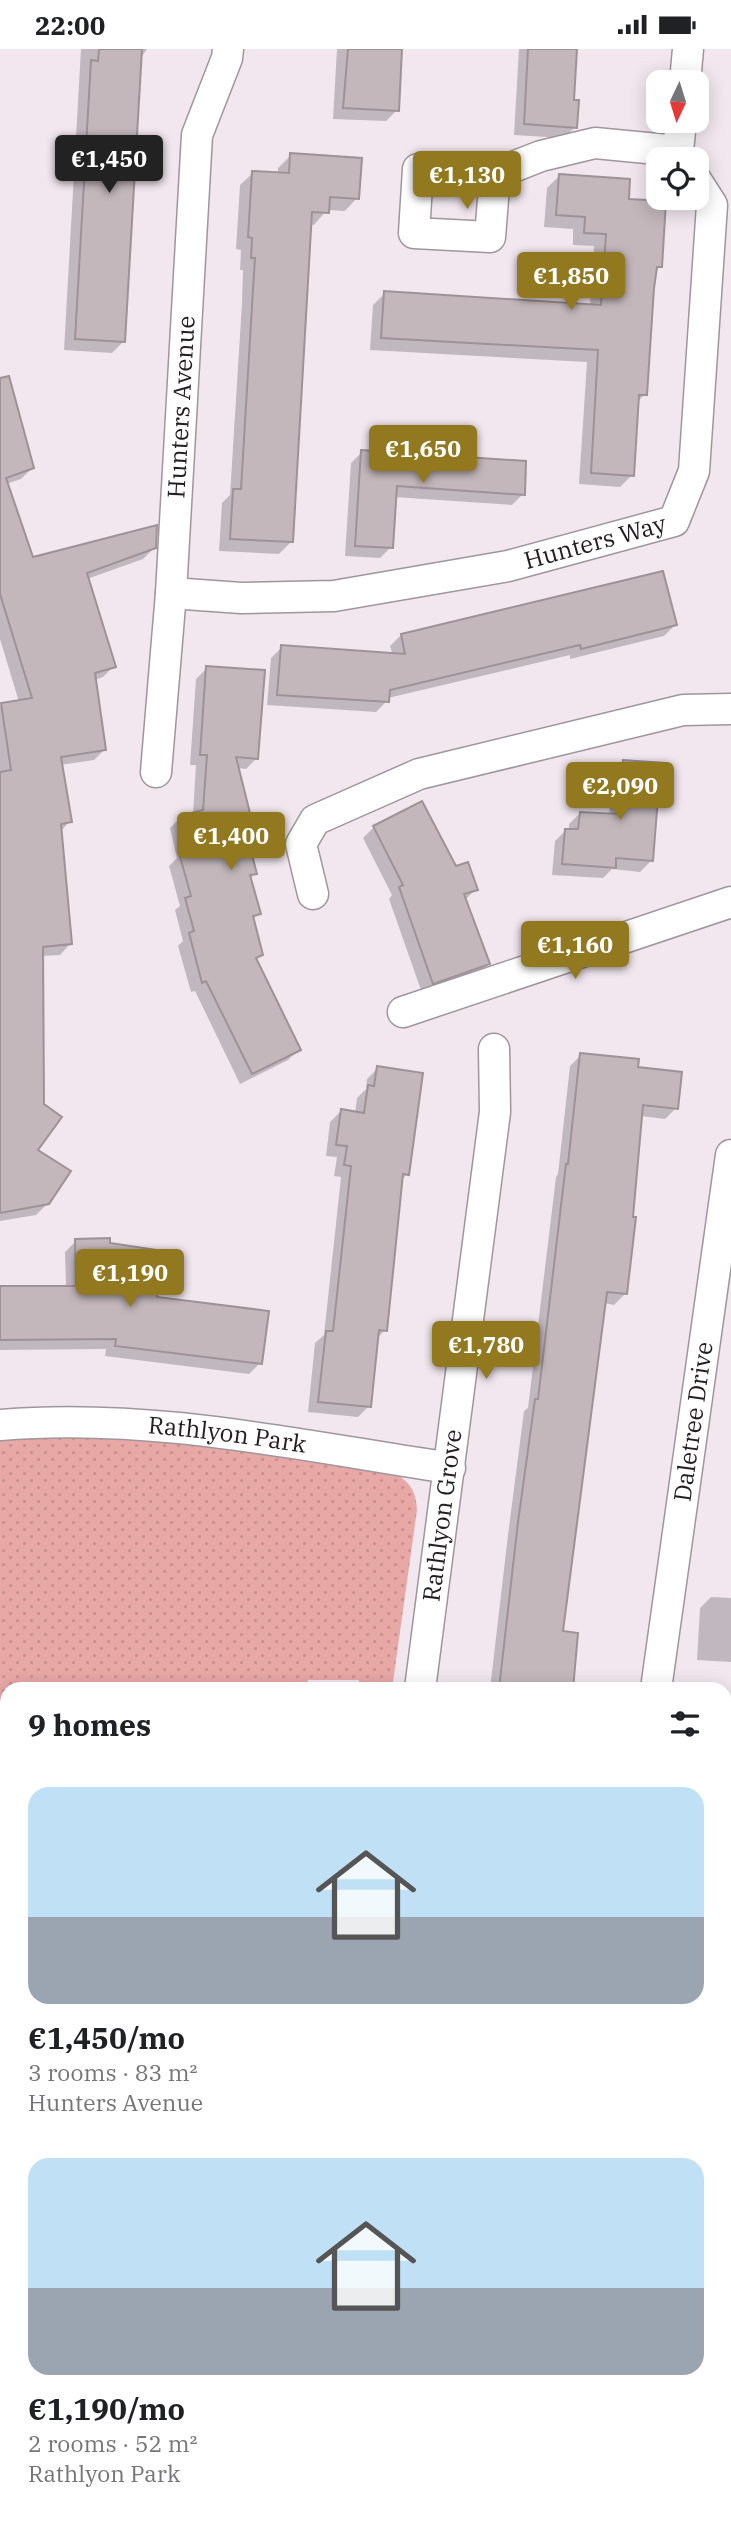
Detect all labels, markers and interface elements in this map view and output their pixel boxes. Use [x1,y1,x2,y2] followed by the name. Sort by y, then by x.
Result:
[35,8,105,42] text: 22:00
[646,70,709,133] north arrow
[646,70,709,210] map controls
[52,135,166,195] pin: €1,450
[71,143,147,173] text: €1,450
[646,147,709,210] button: locate
[410,151,524,211] pin: €1,130
[429,159,505,189] text: €1,130
[514,253,628,312] pin: €1,850
[533,260,609,290] text: €1,850
[159,315,202,499] street label: Hunters Avenue
[366,425,480,485] pin: €1,650
[385,433,461,463] text: €1,650
[520,507,670,576] street label: Hunters Way
[563,763,677,822] pin: €2,090
[582,770,658,800] text: €2,090
[174,813,288,872] pin: €1,400
[193,820,269,850] text: €1,400
[518,921,632,981] pin: €1,160
[537,929,613,959] text: €1,160
[73,1249,187,1309] pin: €1,190
[92,1257,168,1287] text: €1,190
[429,1321,543,1381] pin: €1,780
[448,1329,524,1359] text: €1,780
[666,1339,720,1504] street label: Daletree Drive
[147,1408,309,1460] street label: Rathlyon Park
[415,1427,469,1603] street label: Rathlyon Grove
[28,1705,151,1744] text: 9 homes
[666,1705,704,1743] icon: filters
[303,1832,429,1958] icon: home
[28,2018,185,2057] text: €1,450/mo
[28,2057,198,2087] text: 3 rooms · 83 m²
[28,2087,203,2117] text: Hunters Avenue
[303,2203,429,2329] icon: home
[28,2389,185,2428] text: €1,190/mo
[28,2428,198,2458] text: 2 rooms · 52 m²
[28,2458,180,2488] text: Rathlyon Park

